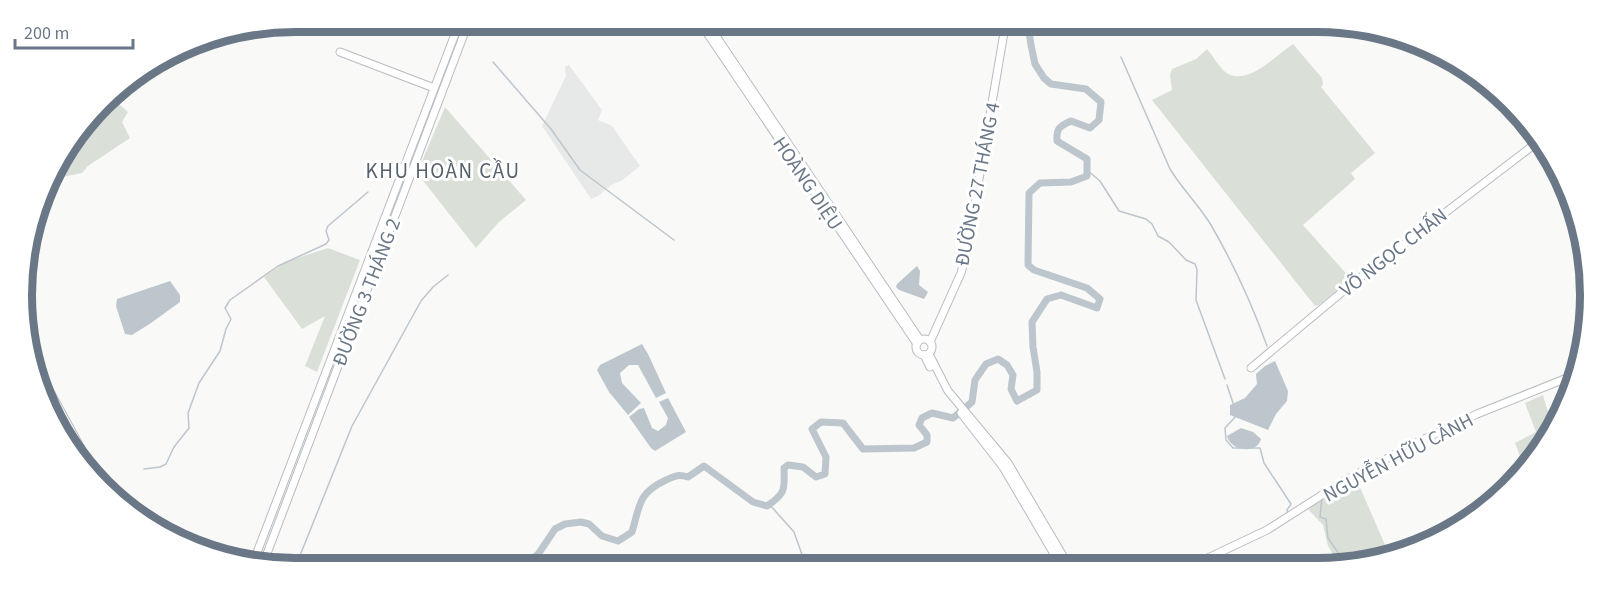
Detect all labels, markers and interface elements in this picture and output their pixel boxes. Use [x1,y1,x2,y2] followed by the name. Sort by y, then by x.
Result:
[15,12,134,50] scale bar
[24,21,69,46] text: 200 m
[948,100,1008,268] street label: ĐƯỜNG 27 THÁNG 4
[766,131,849,236] street label: HOÀNG DIỆU
[366,156,520,186] district label: KHU HOÀN CẦU
[1334,202,1453,304] street label: VÕ NGỌC CHẤN
[326,214,408,370] street label: ĐƯỜNG 3 THÁNG 2
[1318,406,1478,509] street label: NGUYỄN HỮU CẢNH

